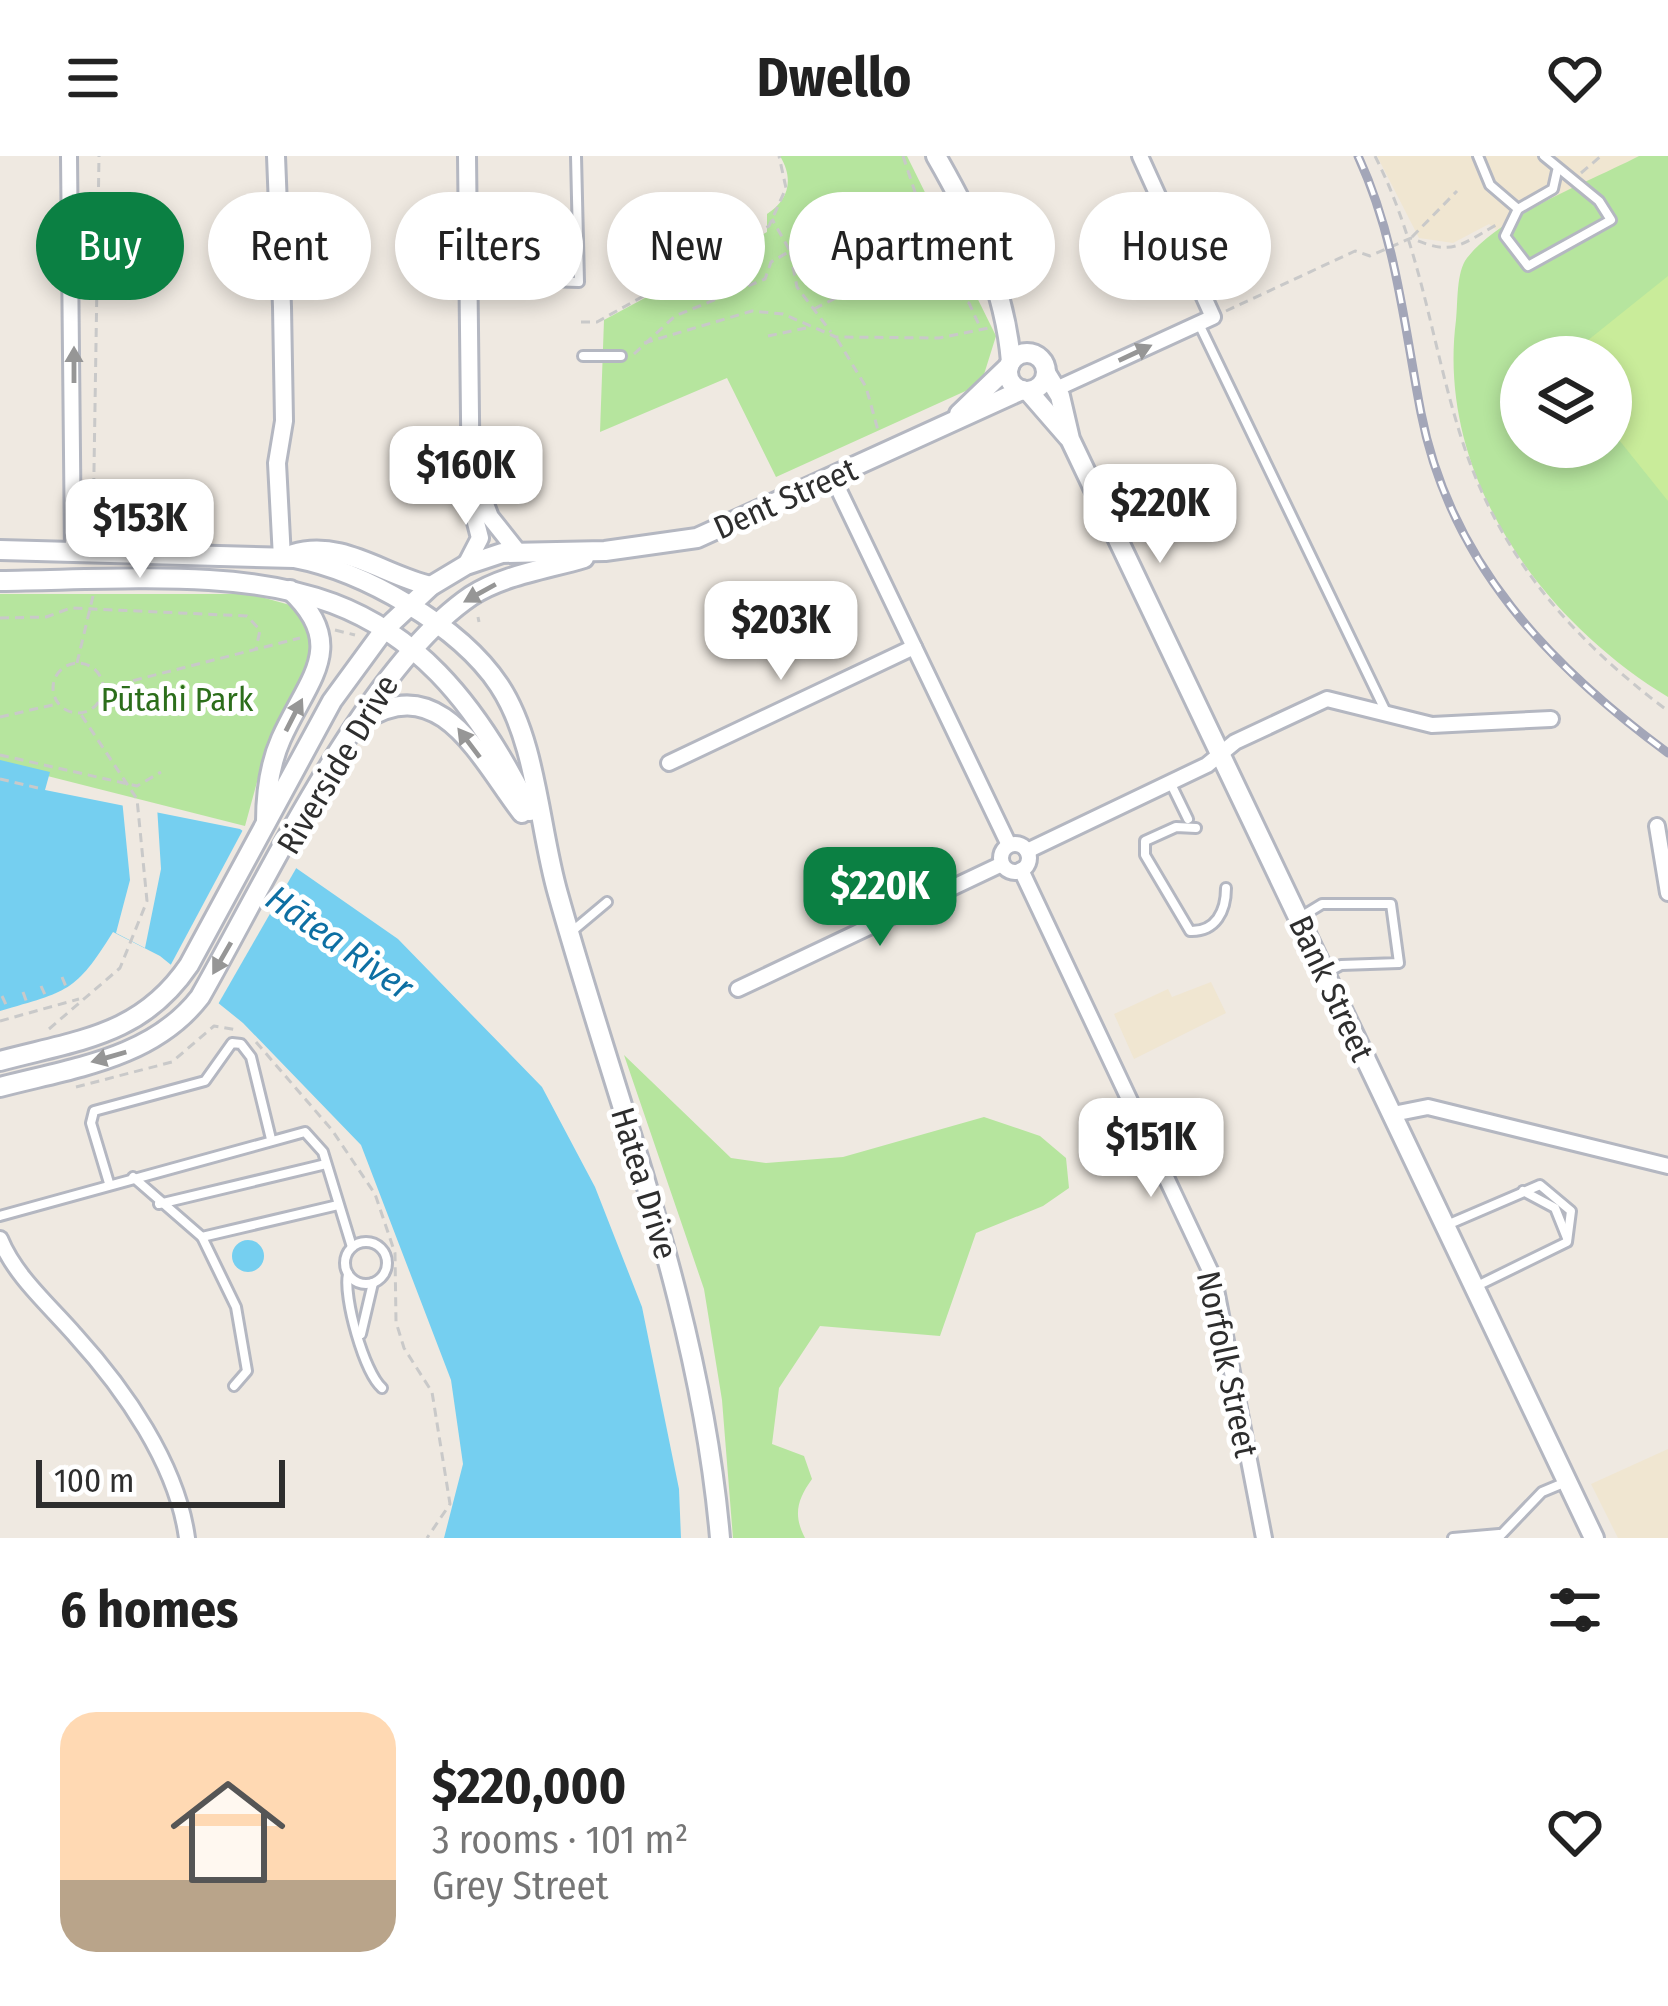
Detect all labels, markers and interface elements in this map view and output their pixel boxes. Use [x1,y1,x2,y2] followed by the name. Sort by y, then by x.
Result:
[60,45,126,111] icon: menu
[1542,45,1608,111] icon: heart
[757,46,911,110] text: Dwello
[36,192,184,300] chip: Buy
[208,192,371,300] chip: Rent
[395,192,583,300] chip: Filters
[607,192,765,300] chip: New
[789,192,1055,300] chip: Apartment
[1079,192,1271,300] chip: House
[1500,336,1632,468] map controls
[1500,336,1632,468] button: layers
[1118,343,1153,363] one-way arrow
[64,345,84,383] one-way arrow
[382,426,550,528] pin: $160K
[417,442,515,488] text: $160K
[708,450,863,548] street label: Dent Street
[1076,464,1244,566] pin: $220K
[56,479,224,581] pin: $153K
[1110,480,1210,526] text: $220K
[93,495,187,541] text: $153K
[697,581,865,683] pin: $203K
[463,582,497,603] one-way arrow
[731,597,831,643] text: $203K
[269,668,407,861] street label: Riverside Drive
[101,680,254,720] park label: Pūtahi Park
[283,698,303,732] one-way arrow
[457,727,481,758] one-way arrow
[796,847,964,949] pin: $220K
[830,863,930,909] text: $220K
[257,876,423,1010] water label: Hātea River
[1280,909,1382,1068] street label: Bank Street
[213,942,234,975] one-way arrow
[90,1049,126,1067] one-way arrow
[1067,1098,1235,1200] pin: $151K
[602,1103,686,1264] street label: Hatea Drive
[1106,1114,1196,1160] text: $151K
[1188,1268,1266,1461] street label: Norfolk Street
[36,1454,285,1507] scale bar
[54,1461,134,1501] text: 100 m
[1542,1577,1608,1643] icon: filters
[60,1579,238,1641] text: 6 homes
[432,1755,626,1817] text: $220,000
[156,1760,300,1904] icon: home
[1542,1799,1608,1865] icon: heart
[432,1817,688,1863] text: 3 rooms · 101 m²
[432,1863,608,1909] text: Grey Street

